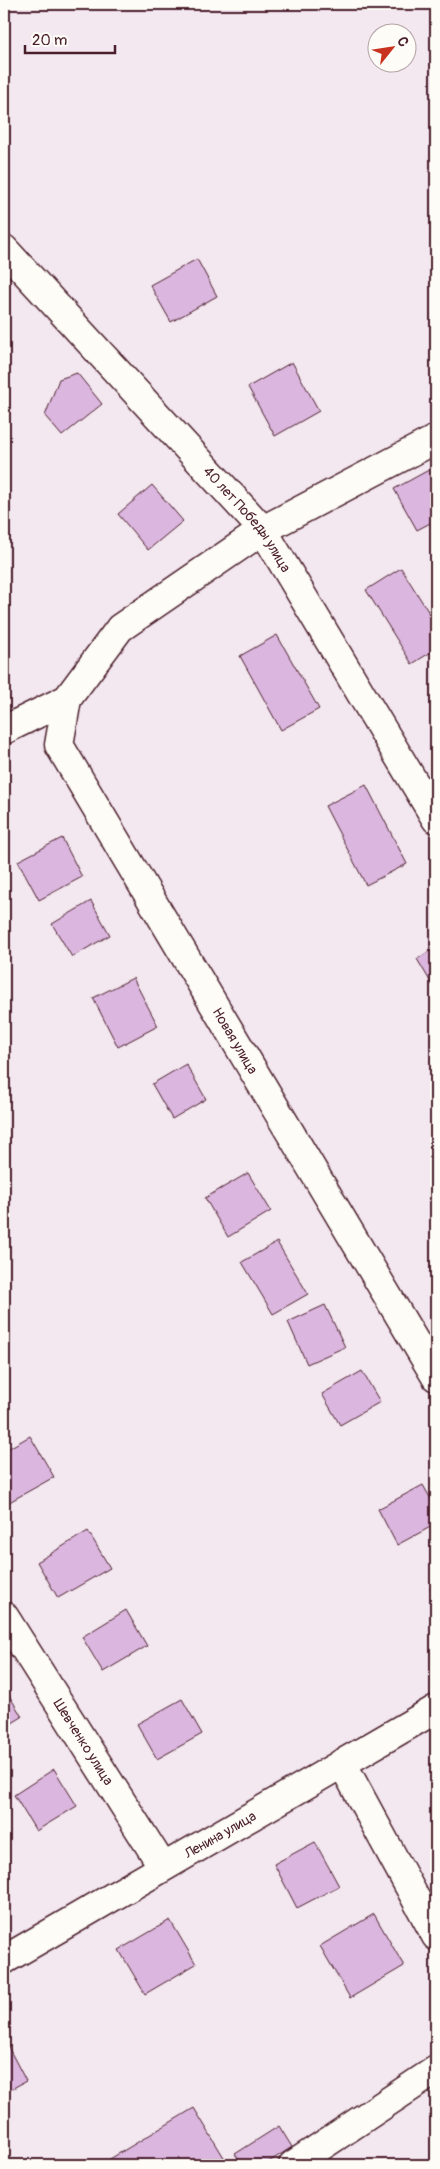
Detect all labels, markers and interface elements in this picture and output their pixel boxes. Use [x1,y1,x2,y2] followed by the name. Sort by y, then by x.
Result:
[25,22,115,54] scale bar
[368,22,418,72] north arrow
[32,31,67,50] text: 20 m
[393,34,413,50] text: С
[200,463,295,575] street label: 40 лет Победы улица
[209,1004,262,1077] street label: Новая улица
[50,1696,117,1788] street label: Шевченко улица
[180,1807,259,1862] street label: Ленина улица

